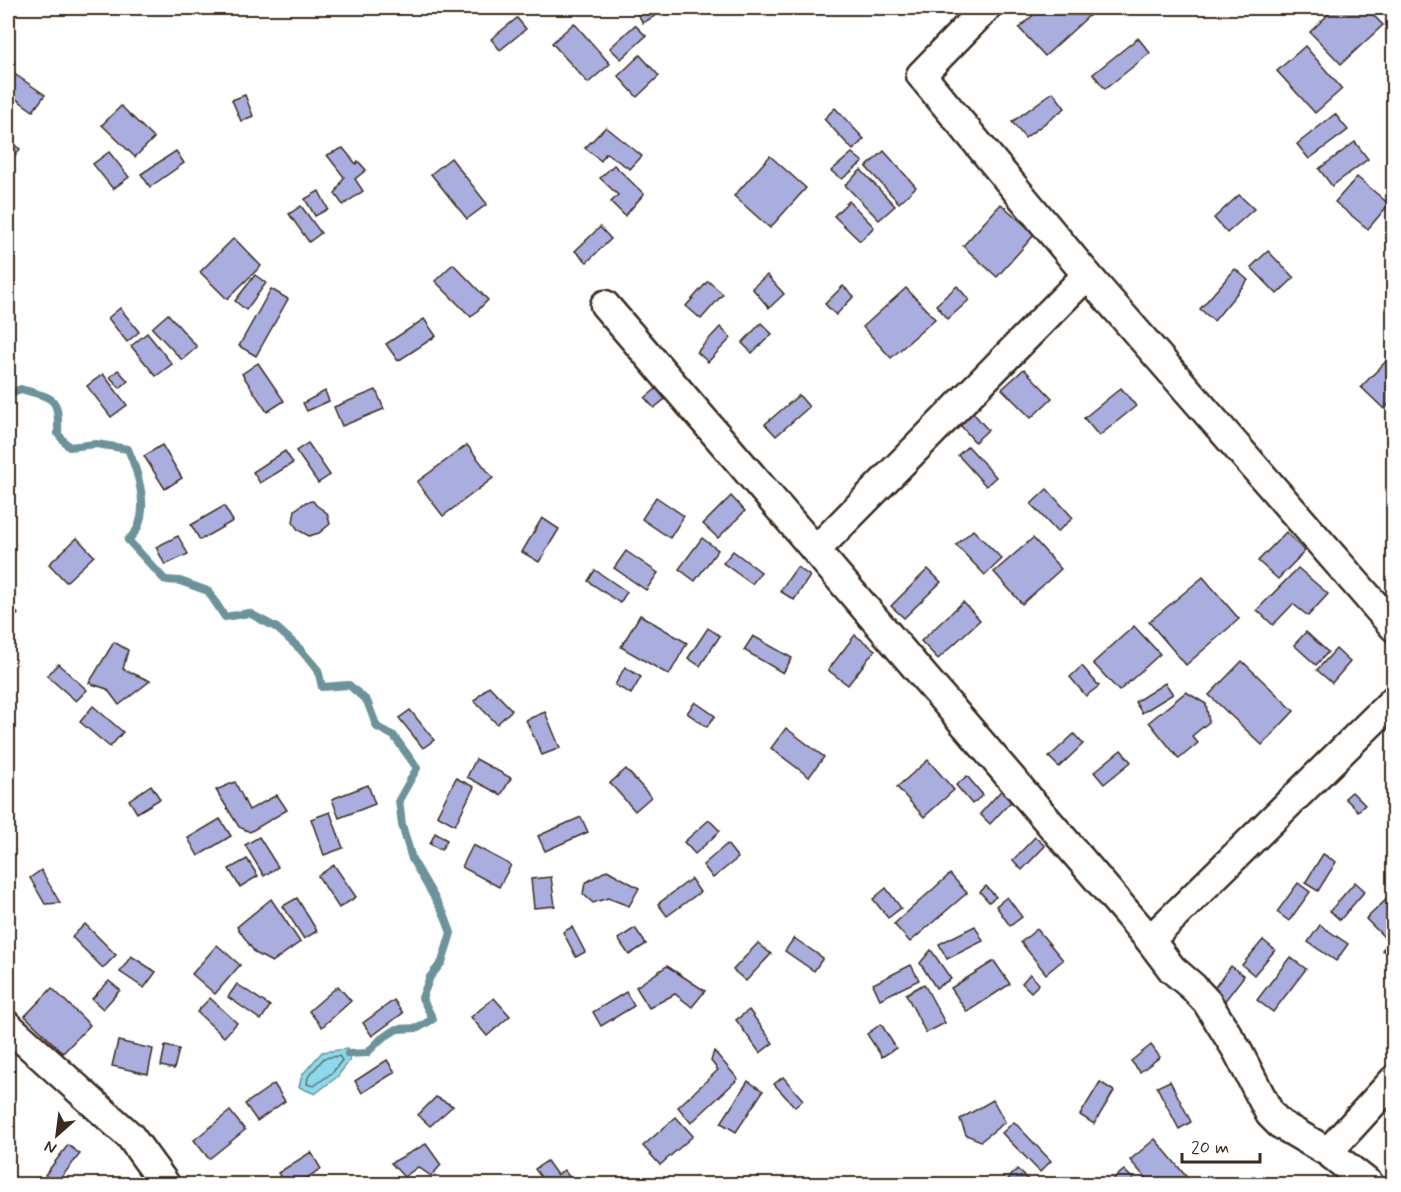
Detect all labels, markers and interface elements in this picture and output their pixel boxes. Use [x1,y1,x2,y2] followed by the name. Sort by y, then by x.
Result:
[27,1105,87,1165] north arrow
[1182,1126,1260,1164] scale bar
[41,1135,60,1159] text: N
[1191,1136,1229,1160] text: 20 m

